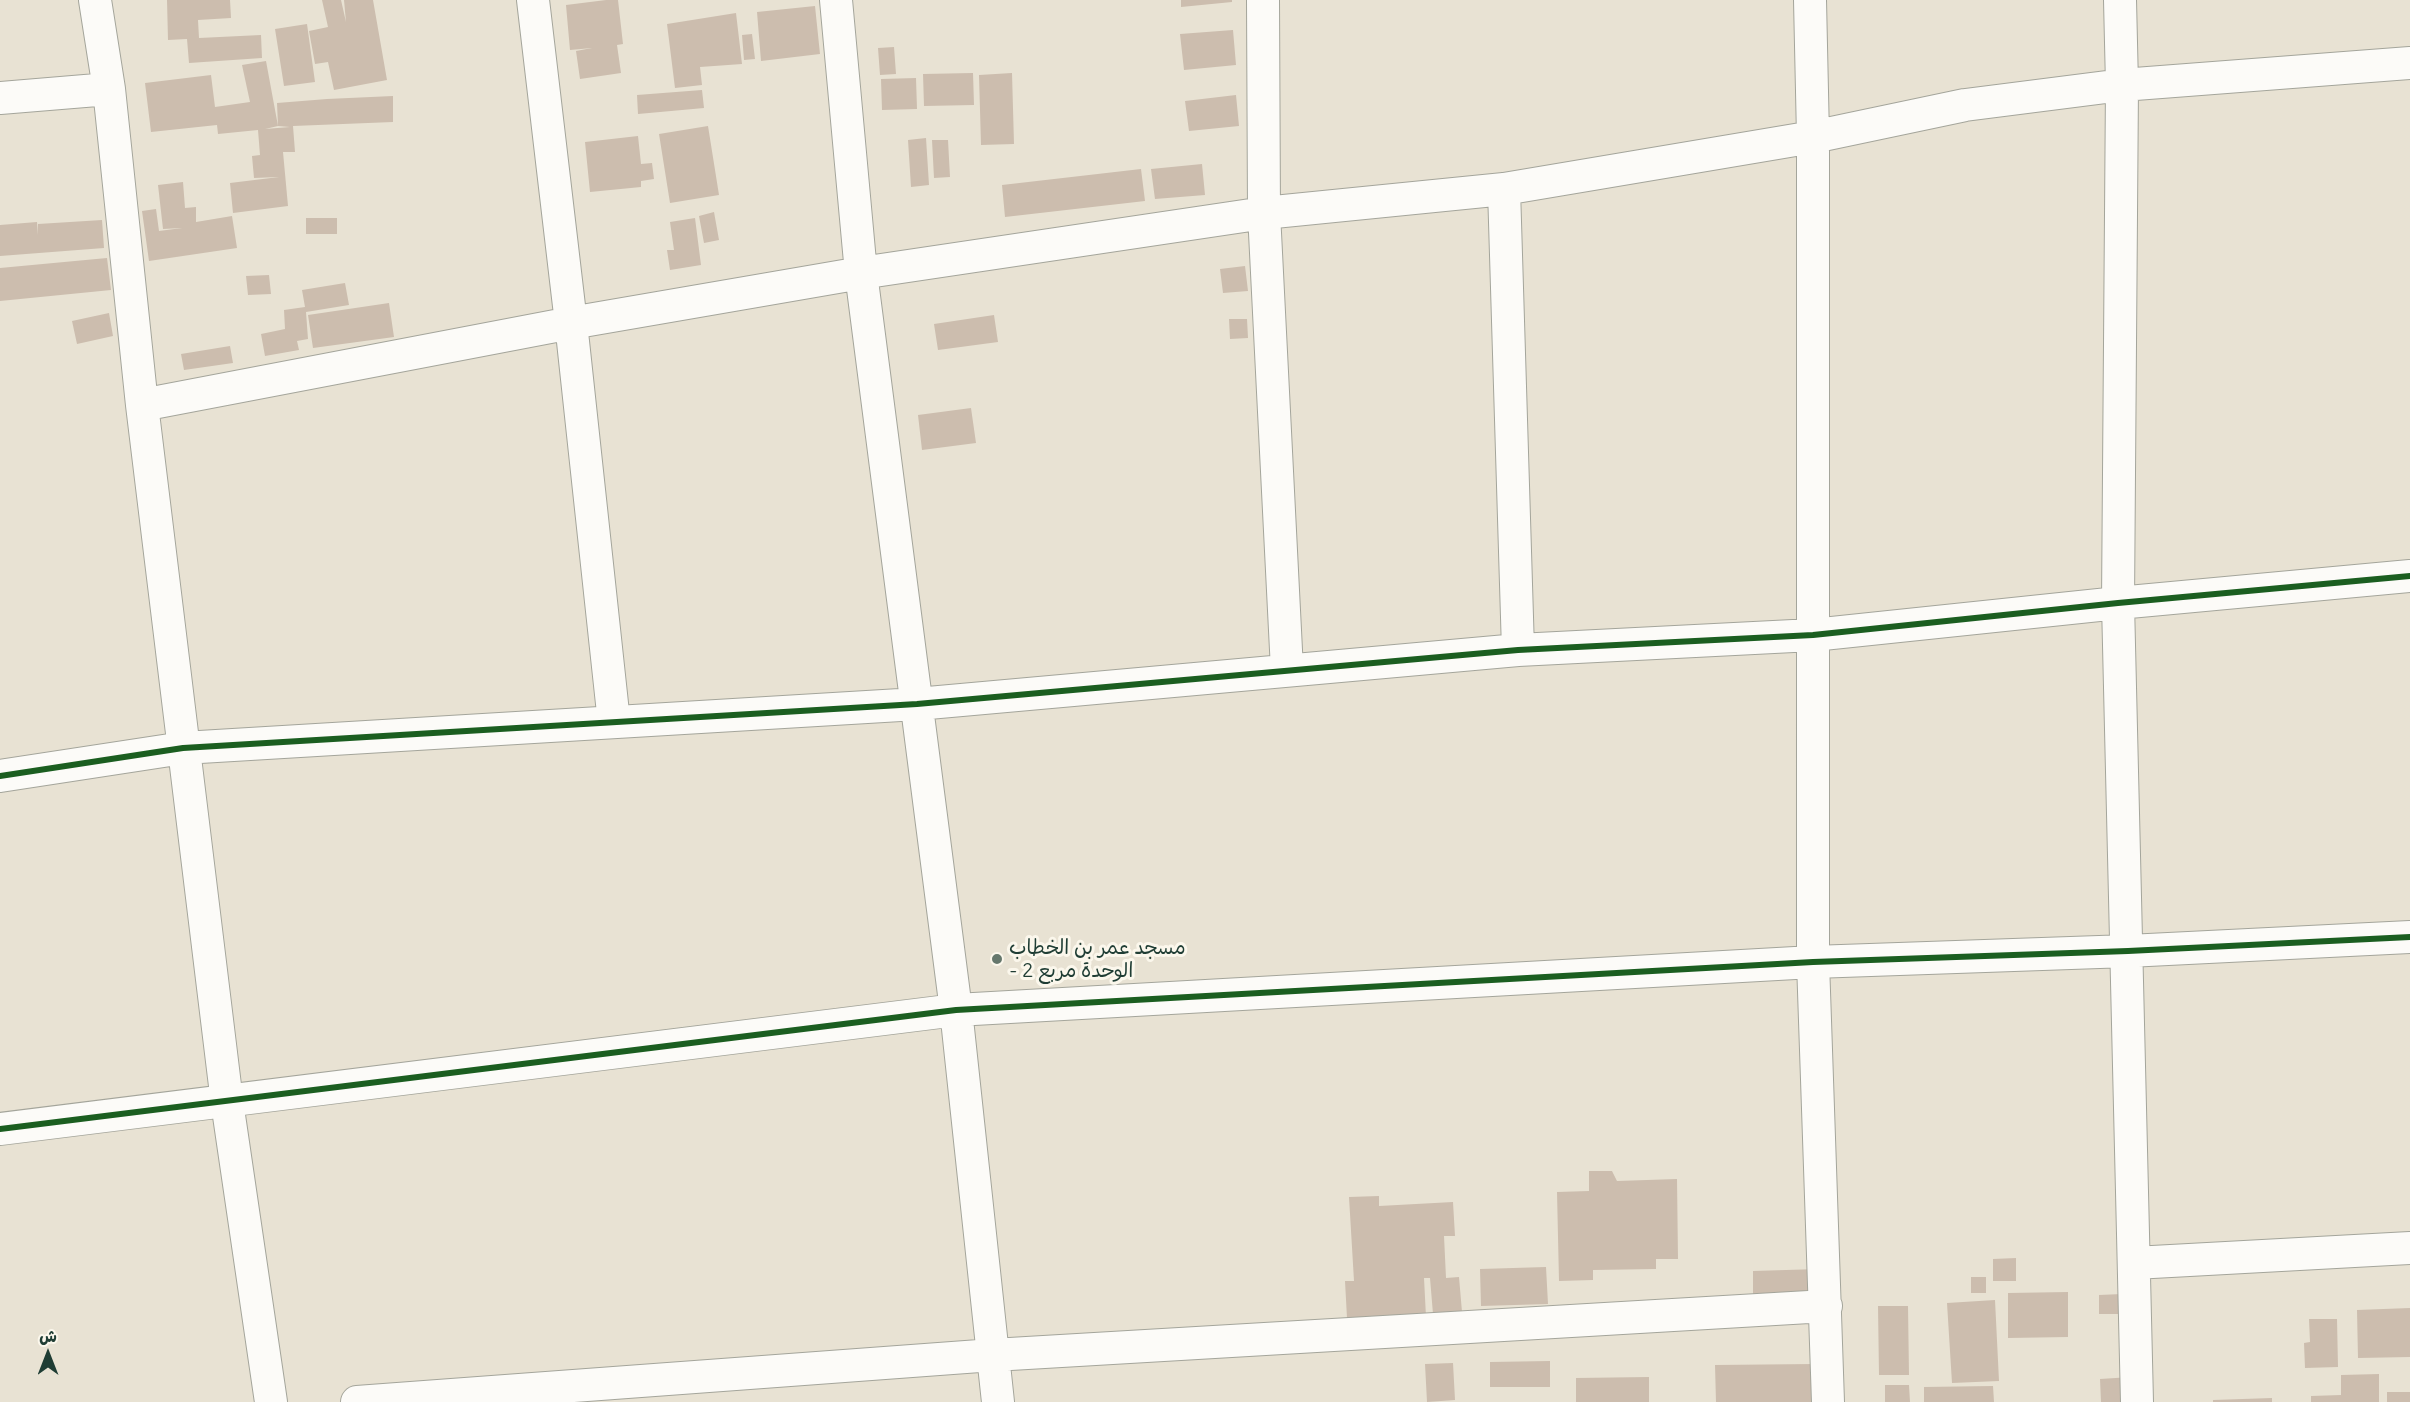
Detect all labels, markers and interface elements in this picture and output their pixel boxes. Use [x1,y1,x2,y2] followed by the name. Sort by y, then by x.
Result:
[1009,936,1186,983] place label: مسجد عمر بن الخطاب - الوحدة مربع 2
[990,952,1004,966] marker: مسجد عمر بن الخطاب - الوحدة مربع 2
[18,1324,78,1384] north arrow
[39,1326,57,1346] text: ش

